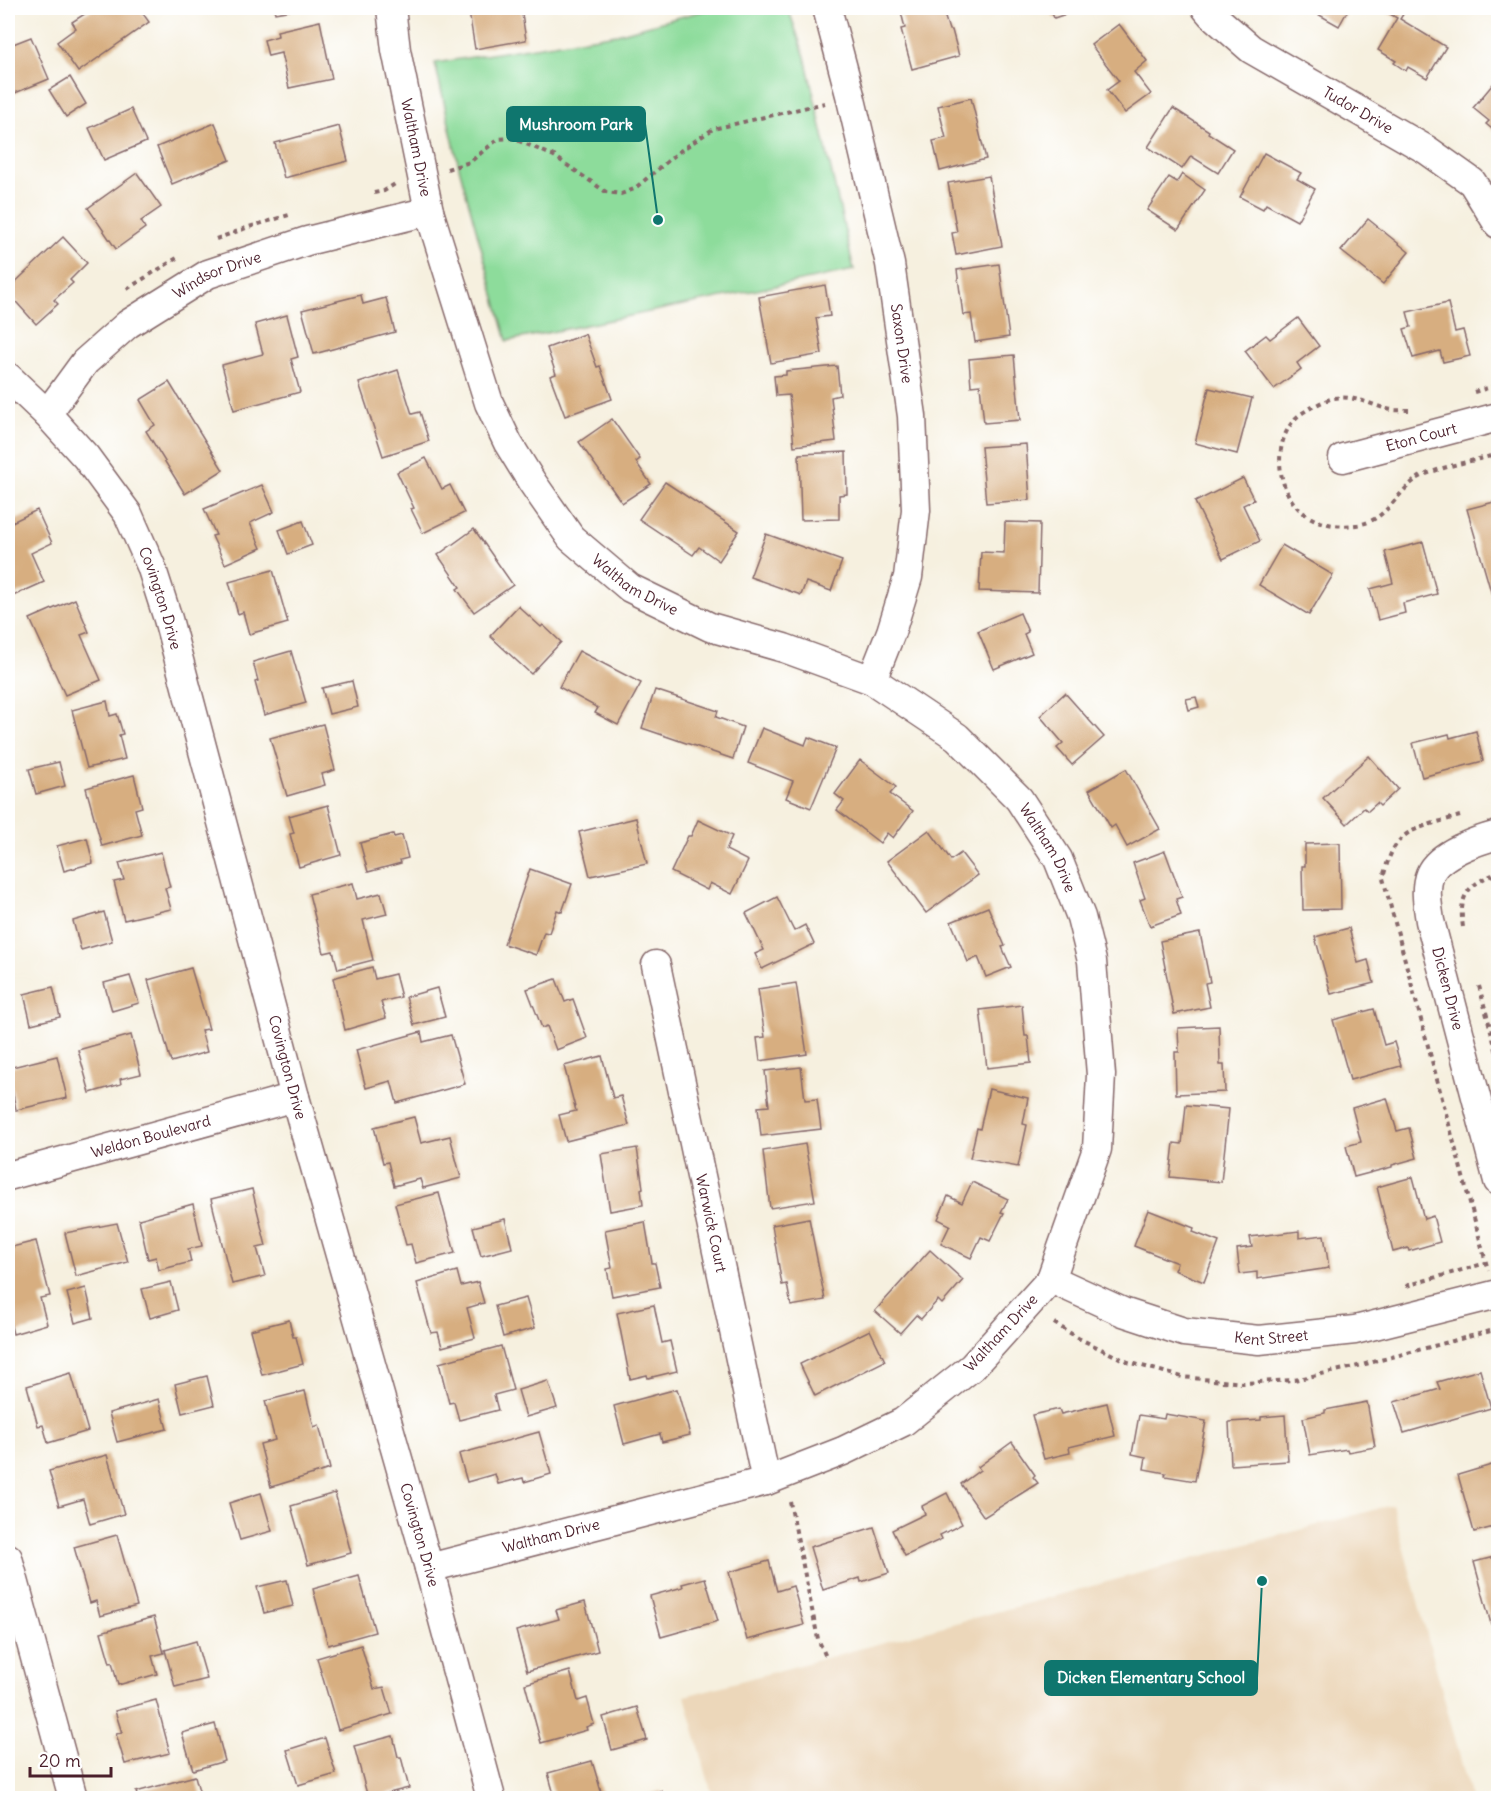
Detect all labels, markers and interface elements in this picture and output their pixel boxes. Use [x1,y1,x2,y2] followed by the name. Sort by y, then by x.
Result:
[1319,82,1397,137] street label: Tudor Drive
[397,97,436,198] street label: Waltham Drive
[507,107,645,141] callout: Mushroom Park
[519,114,633,134] text: Mushroom Park
[169,247,263,303] street label: Windsor Drive
[887,302,917,385] street label: Saxon Drive
[1384,418,1459,455] street label: Eton Court
[135,544,186,652] street label: Covington Drive
[588,550,681,619] street label: Waltham Drive
[1015,800,1080,895] street label: Waltham Drive
[1428,945,1468,1032] street label: Dicken Drive
[265,1013,311,1121] street label: Covington Drive
[89,1111,213,1162] street label: Weldon Boulevard
[692,1172,731,1274] street label: Warwick Court
[960,1290,1042,1376] street label: Waltham Drive
[1233,1325,1309,1349] street label: Kent Street
[396,1481,444,1589] street label: Covington Drive
[500,1514,601,1557] street label: Waltham Drive
[1045,1661,1257,1695] callout: Dicken Elementary School
[1057,1667,1245,1688] text: Dicken Elementary School
[30,1740,111,1778] scale bar
[39,1749,81,1772] text: 20 m

